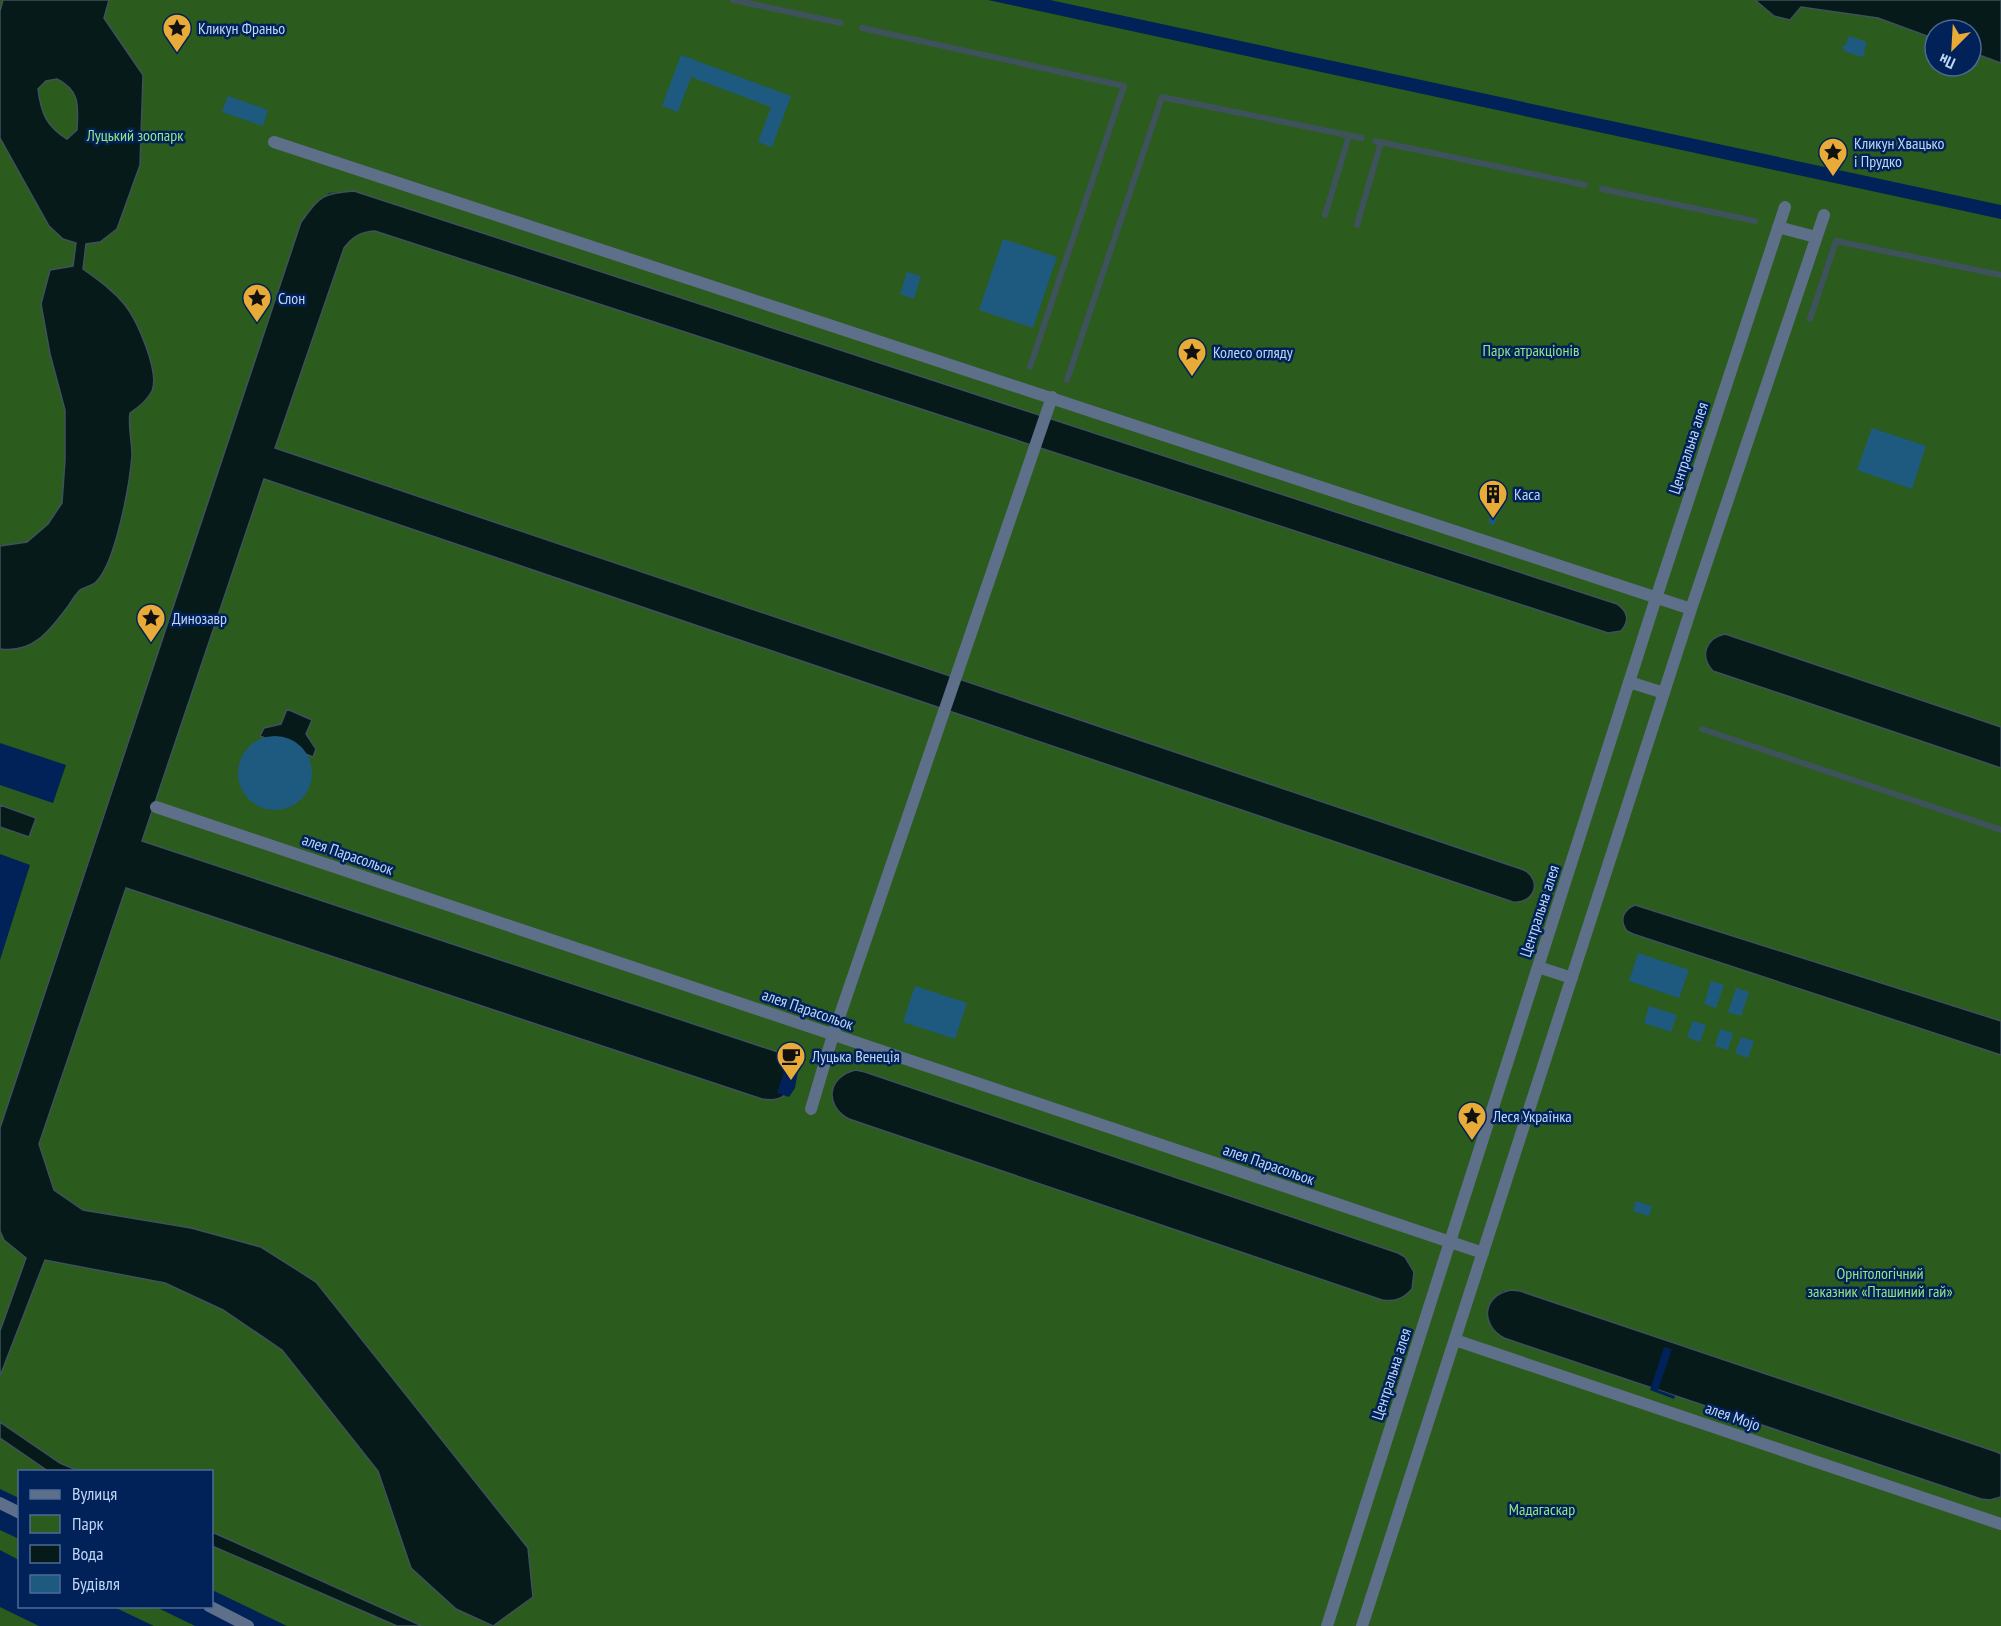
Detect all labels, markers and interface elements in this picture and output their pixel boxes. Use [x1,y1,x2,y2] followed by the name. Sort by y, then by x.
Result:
[161,12,193,54] place icon: Кликун Франьо
[198,18,285,38] place label: Кликун Франьо
[1923,18,1983,78] north arrow
[1936,49,1958,74] text: Пн
[86,125,184,145] park label: Луцький зоопарк
[1854,133,1945,171] place label: Кликун Хвацько і Прудко
[1817,136,1849,178] place icon: Кликун Хвацько і Прудко
[241,282,273,324] place icon: Слон
[278,288,305,308] place label: Слон
[1176,336,1208,378] place icon: Колесо огляду
[1483,340,1579,360] park label: Парк атракціонів
[1213,342,1293,362] place label: Колесо огляду
[1664,399,1712,497] street label: Центральна алея
[1477,478,1509,520] building icon: Каса
[1514,484,1540,504] place label: Каса
[135,602,167,644] place icon: Динозавр
[172,608,227,628] place label: Динозавр
[300,829,397,879] street label: алея Парасольок
[1515,862,1563,960] street label: Центральна алея
[760,984,857,1034] street label: алея Парасольок
[775,1040,807,1082] cafe icon: Луцька Венеція
[811,1046,900,1066] place label: Луцька Венеція
[1456,1100,1488,1142] place icon: Леся Українка
[1492,1106,1572,1126] place label: Леся Українка
[1221,1139,1318,1189] street label: алея Парасольок
[1807,1263,1953,1301] park label: Орнітологічний заказник «Пташиний гай»
[1367,1325,1415,1423] street label: Центральна алея
[1703,1397,1763,1435] street label: алея Mojo
[18,1470,213,1608] legend
[72,1482,117,1505] text: Вулиця
[1509,1499,1575,1519] park label: Мадагаскар
[72,1512,103,1535] text: Парк
[72,1542,103,1565] text: Вода
[72,1572,120,1595] text: Будівля

